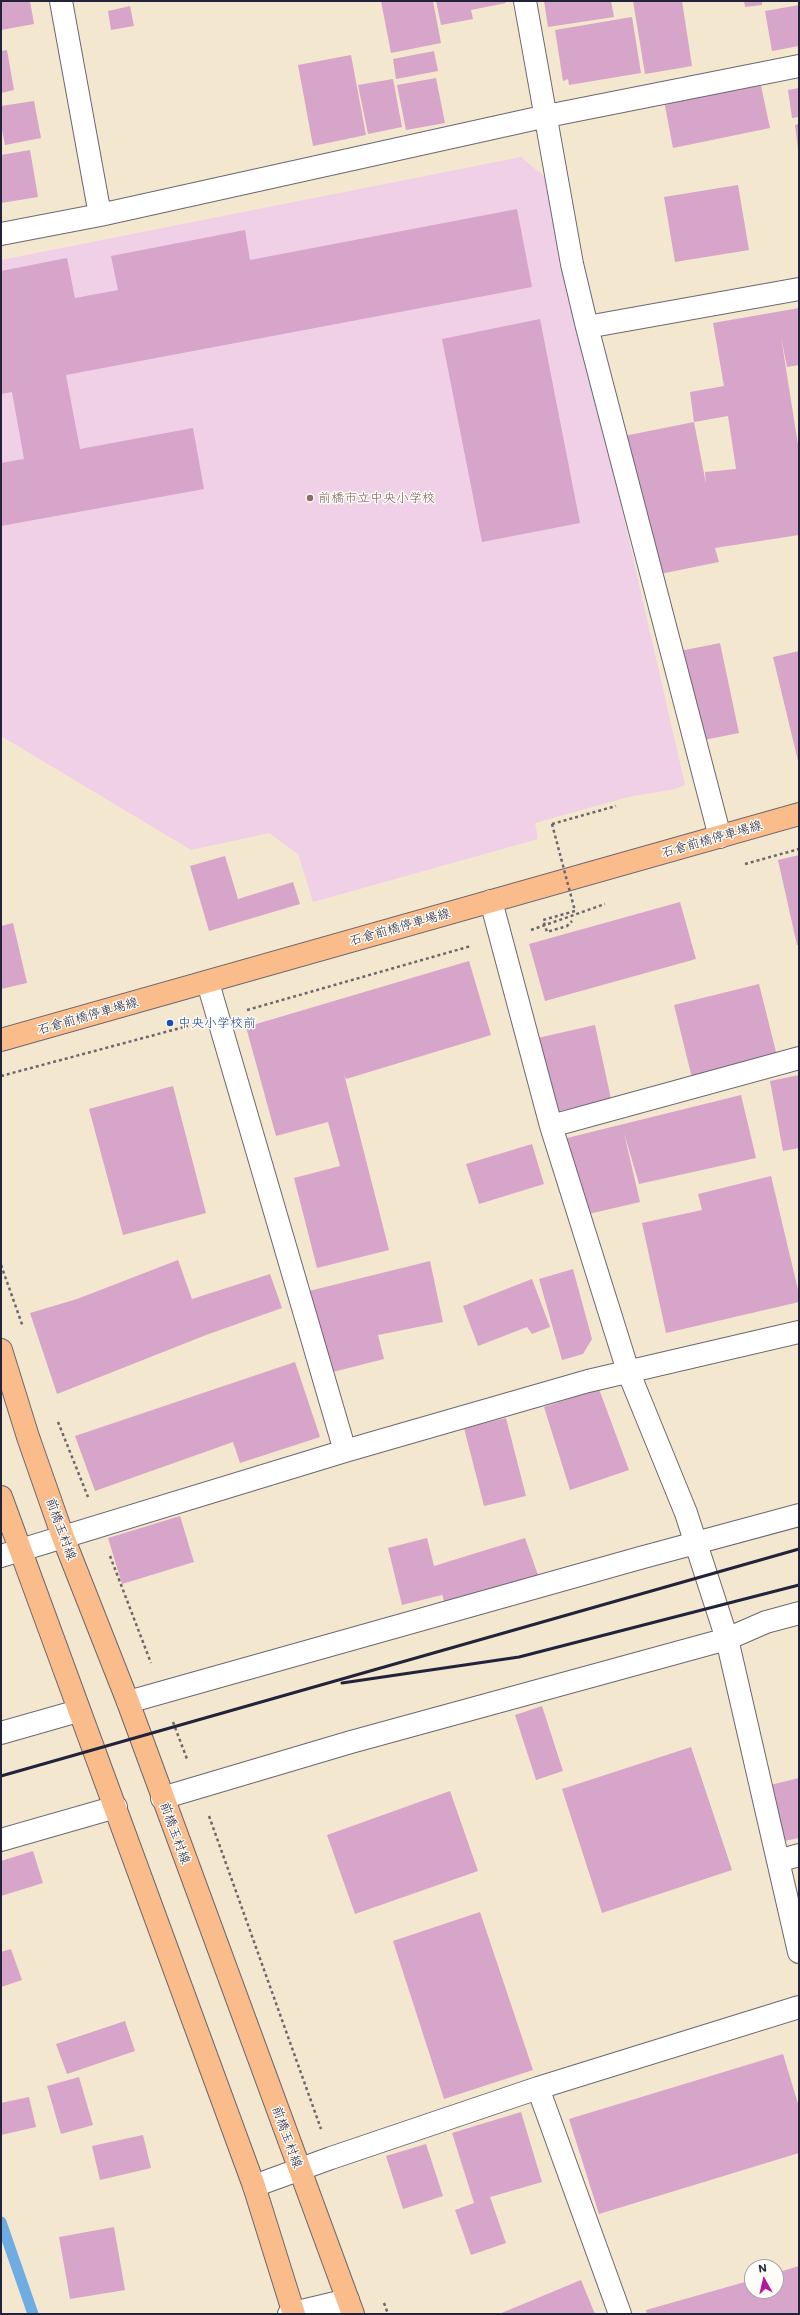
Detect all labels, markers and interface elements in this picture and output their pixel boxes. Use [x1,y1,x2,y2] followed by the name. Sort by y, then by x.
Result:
[318,490,435,506] place label: 前橋市立中央小学校
[305,493,315,503] marker: 前橋市立中央小学校
[660,817,764,861] street label: 石倉前橋停車場線
[348,905,452,949] street label: 石倉前橋停車場線
[36,994,140,1038] street label: 石倉前橋停車場線
[178,1015,256,1031] place label: 中央小学校前
[165,1018,175,1028] marker: 中央小学校前
[43,1496,79,1562] street label: 前橋玉村線
[157,1800,193,1866] street label: 前橋玉村線
[269,2104,305,2170] street label: 前橋玉村線
[744,2259,784,2299] north arrow
[757,2260,768,2276] text: N

